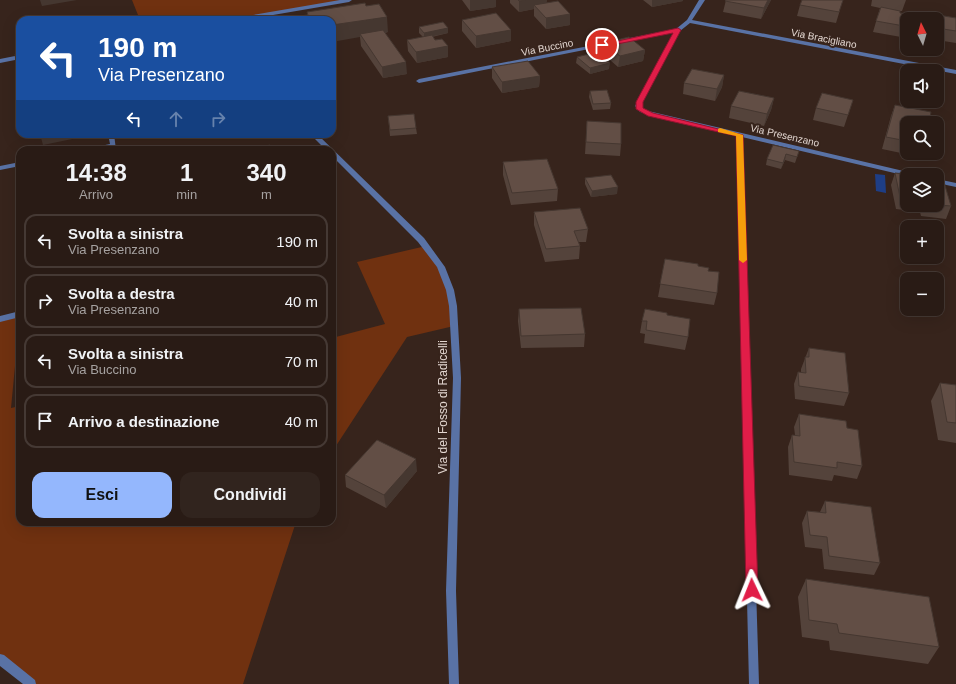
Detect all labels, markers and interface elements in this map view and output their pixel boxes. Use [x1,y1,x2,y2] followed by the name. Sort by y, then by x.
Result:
[900,12,944,56] north arrow
[900,12,944,316] map controls
[790,27,858,50] street label: Via Bracigliano
[585,28,619,62] pin
[32,32,84,84] icon: left
[98,32,177,63] text: 190 m
[591,34,613,56] icon: arrive
[520,37,574,58] street label: Via Buccino
[900,64,944,108] button: sound
[98,65,225,85] text: Via Presenzano
[123,108,145,130] icon: left
[165,108,187,130] icon: ahead
[207,108,229,130] icon: right
[900,116,944,160] button: search
[749,122,821,149] street label: Via Presenzano
[65,159,127,186] text: 14:38
[180,159,193,186] text: 1
[247,159,287,186] text: 340
[900,168,944,212] button: layers
[79,187,113,202] text: Arrivo
[176,187,197,202] text: min
[261,187,272,202] text: m
[900,220,944,264] button: +
[68,225,183,242] text: Svolta a sinistra
[34,230,56,252] icon: left
[276,233,318,250] text: 190 m
[68,242,160,257] text: Via Presenzano
[900,272,944,316] button: −
[68,285,175,302] text: Svolta a destra
[34,290,56,312] icon: right
[285,293,318,310] text: 40 m
[68,302,160,317] text: Via Presenzano
[436,340,450,474] street label: Via del Fosso di Radicelli
[68,345,183,362] text: Svolta a sinistra
[34,350,56,372] icon: left
[285,353,318,370] text: 70 m
[68,362,136,377] text: Via Buccino
[34,410,56,432] icon: arrive
[68,413,220,430] text: Arrivo a destinazione
[285,413,318,430] text: 40 m
[32,472,172,518] button: Esci
[180,472,320,518] button: Condividi
[731,569,773,611] position arrow

